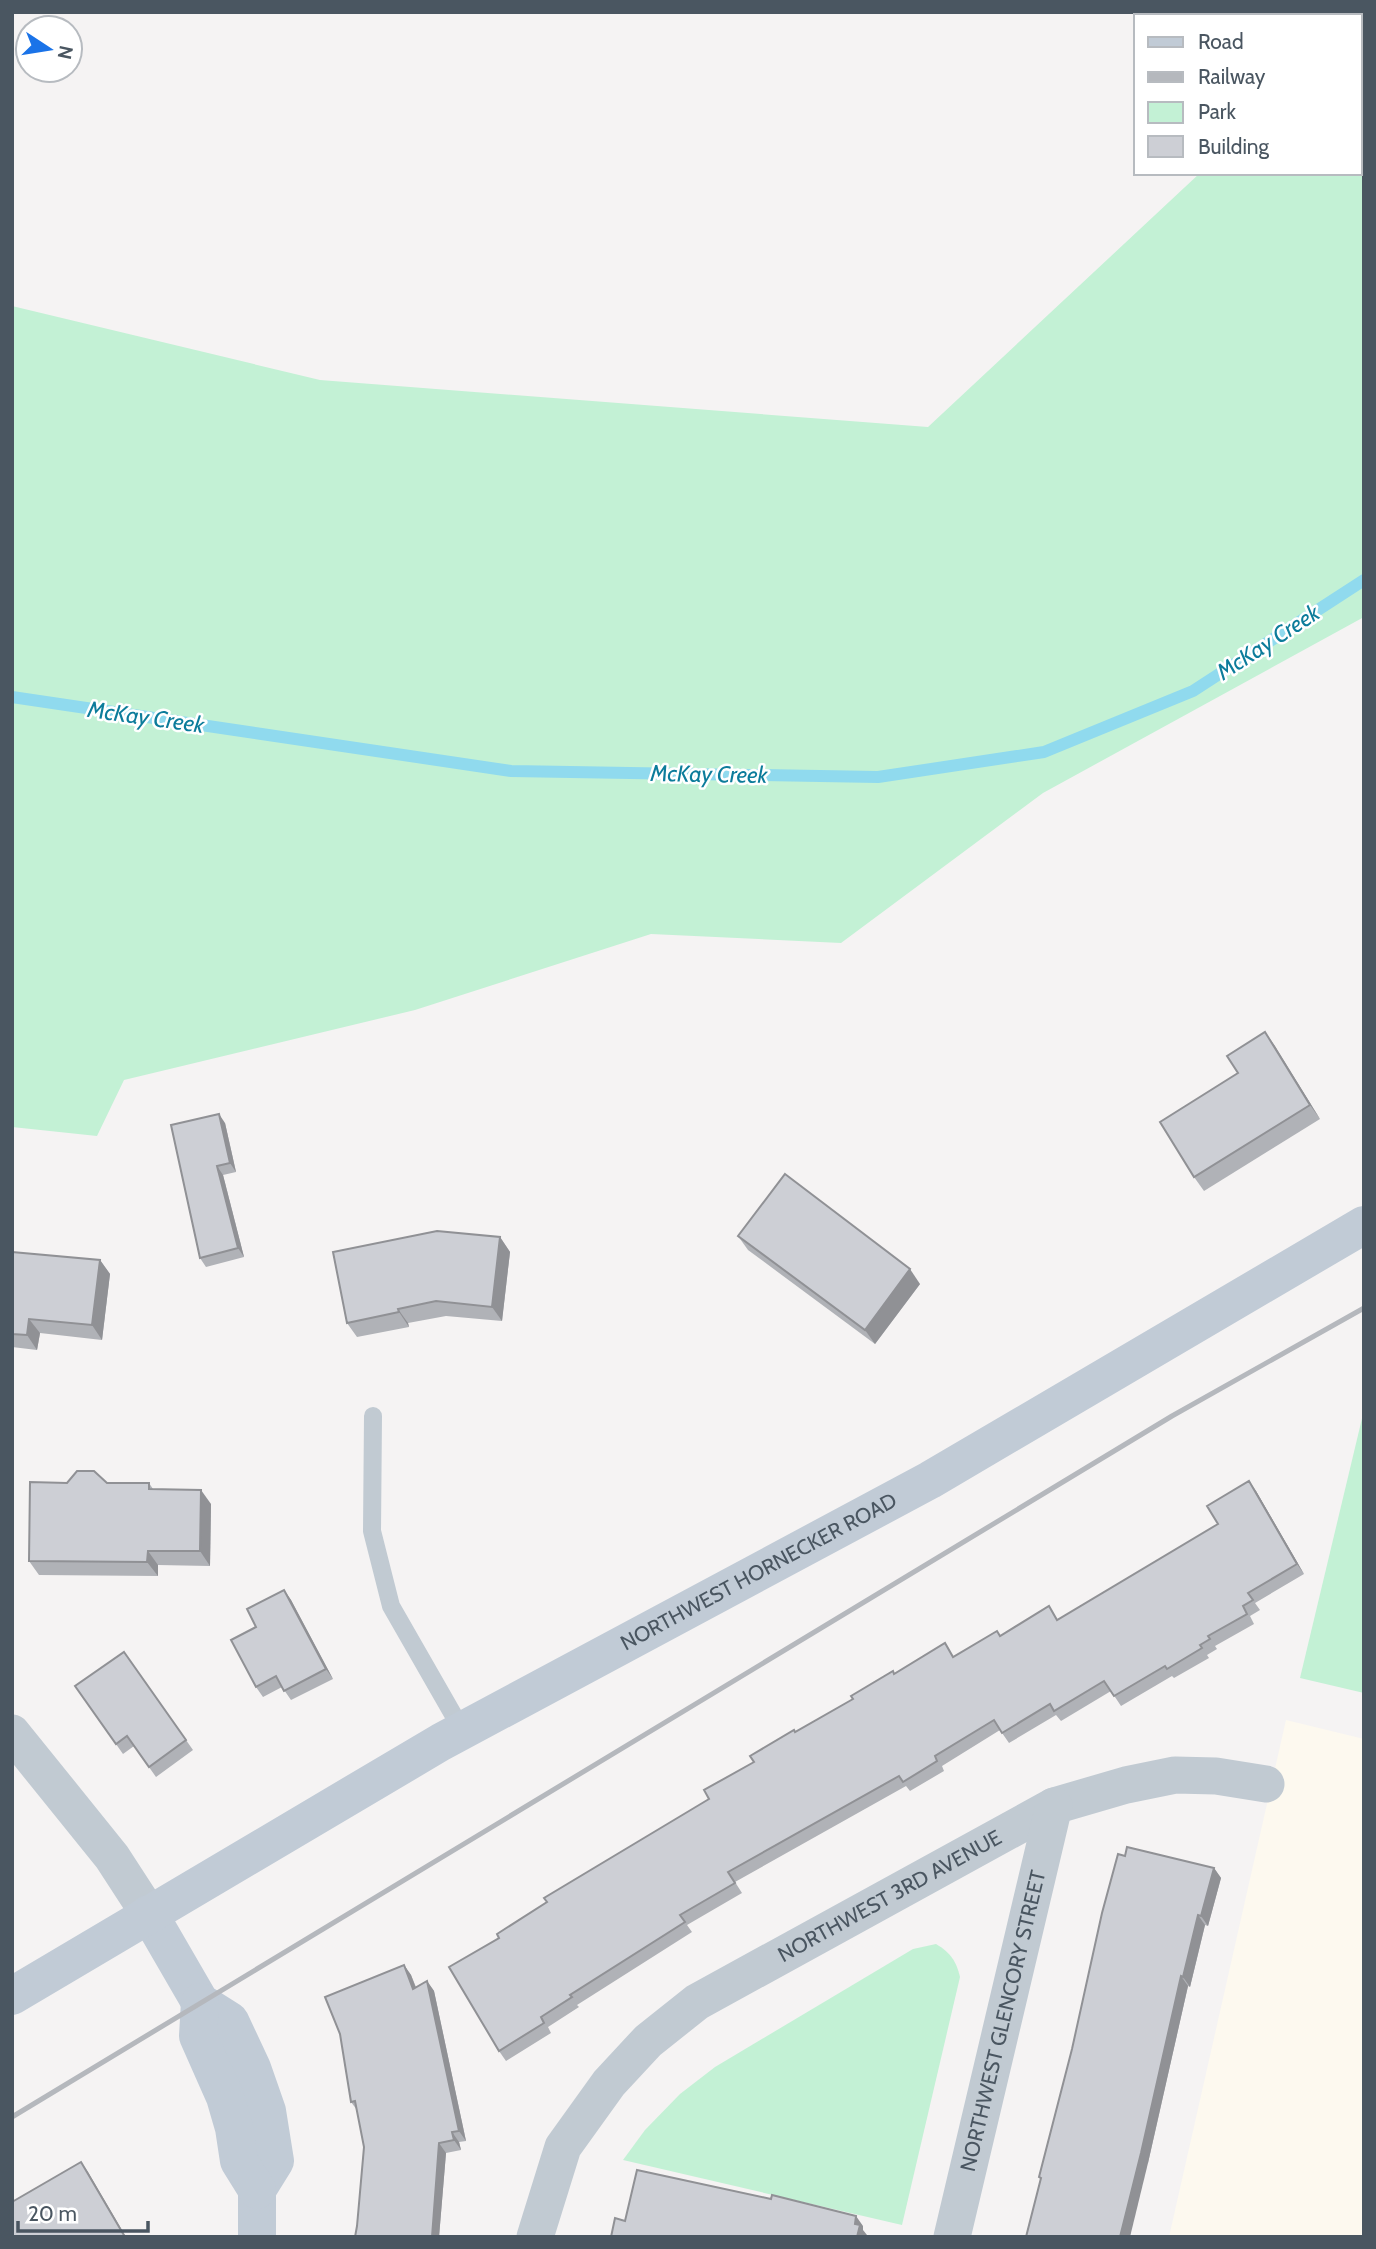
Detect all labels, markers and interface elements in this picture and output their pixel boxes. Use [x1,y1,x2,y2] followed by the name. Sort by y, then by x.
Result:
[14,14,84,84] north arrow
[1134,14,1362,175] legend
[1198,29,1244,54] text: Road
[52,43,78,61] text: N
[1198,64,1266,89] text: Railway
[1198,99,1236,124] text: Park
[1198,134,1270,159] text: Building
[1210,598,1326,686] water label: McKay Creek
[85,695,207,739] water label: McKay Creek
[649,759,769,789] water label: McKay Creek
[616,1487,901,1655] street label: NORTHWEST HORNECKER ROAD
[773,1824,1006,1967] street label: NORTHWEST 3RD AVENUE
[955,1868,1050,2174] street label: NORTHWEST GLENCORY STREET
[18,2190,147,2234] scale bar
[28,2201,77,2226] text: 20 m

